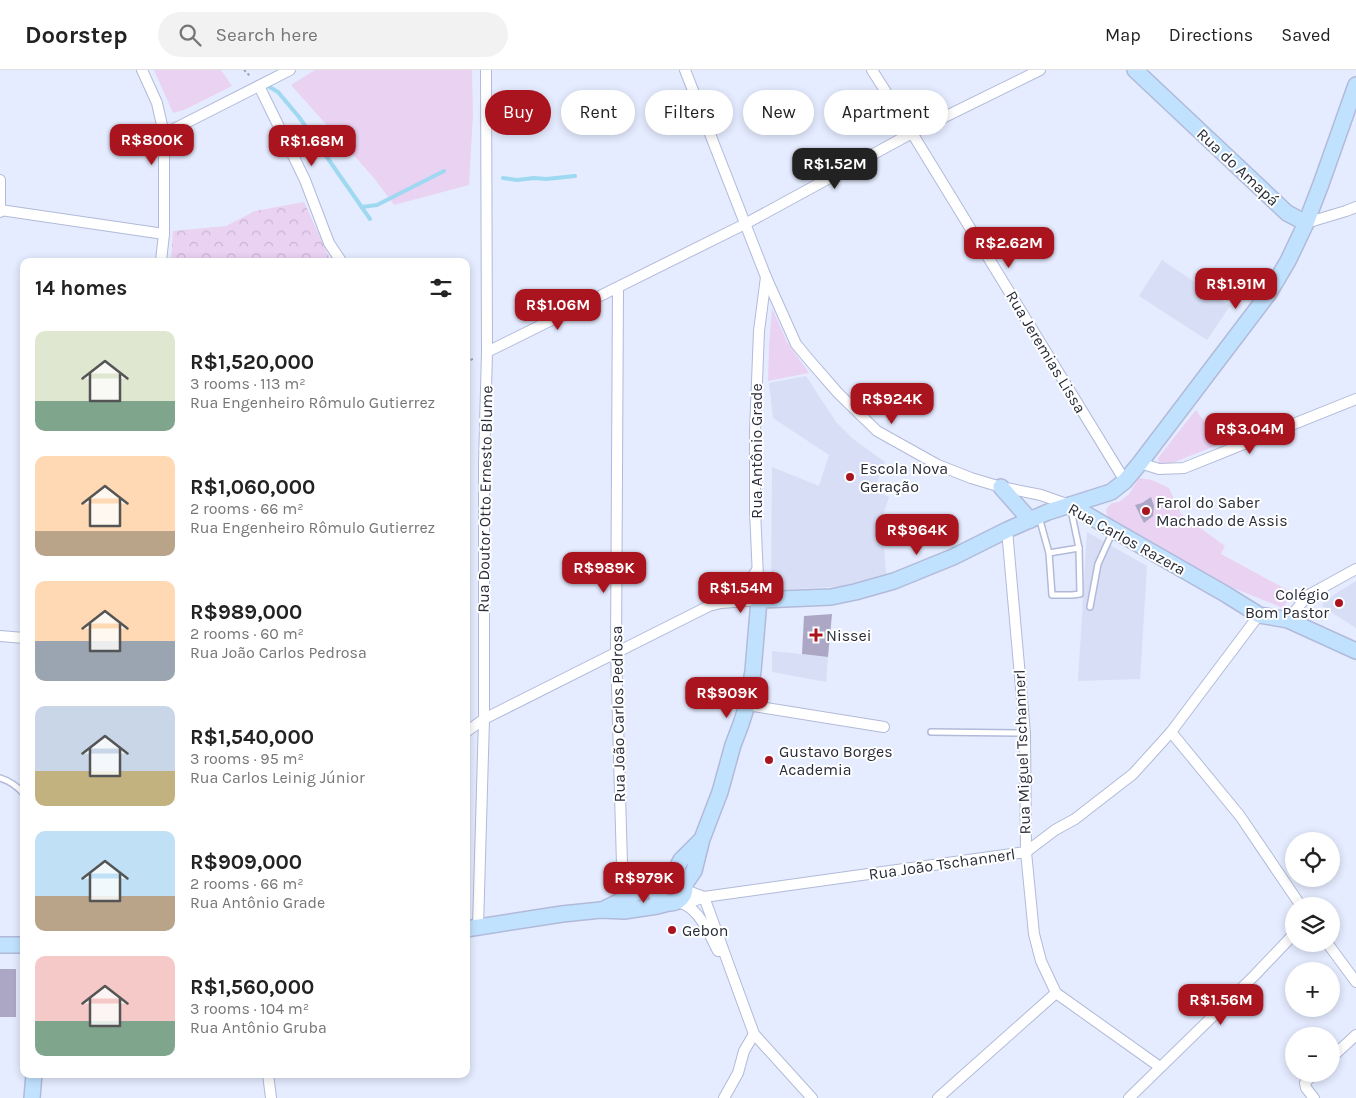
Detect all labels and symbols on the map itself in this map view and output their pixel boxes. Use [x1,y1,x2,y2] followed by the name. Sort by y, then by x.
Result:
[111,124,193,166] pin: R$800K
[266,124,358,167] pin: R$1.68M
[1193,124,1283,210] street label: Rua do Amapá
[789,148,881,190] pin: R$1.52M
[963,226,1055,269] pin: R$2.62M
[1190,268,1282,310] pin: R$1.91M
[1002,287,1090,417] street label: Rua Jeremias Lissa
[512,288,604,331] pin: R$1.06M
[851,382,933,425] pin: R$924K
[747,383,766,519] street label: Rua Antônio Grade
[474,385,496,613] street label: Rua Doutor Otto Ernesto Blume
[1204,412,1296,455] pin: R$3.04M
[860,459,948,496] place label: Escola Nova Geração
[844,471,856,483] marker: Escola Nova Geração
[1156,493,1288,530] place label: Farol do Saber Machado de Assis
[1065,499,1189,579] street label: Rua Carlos Razera
[1140,505,1152,517] marker: Farol do Saber Machado de Assis
[876,514,958,556] pin: R$964K
[563,552,645,594] pin: R$989K
[695,572,787,614] pin: R$1.54M
[1245,585,1329,622] place label: Colégio Bom Pastor
[1333,597,1345,609] marker: Colégio Bom Pastor
[607,625,629,803] street label: Rua João Carlos Pedrosa
[826,626,872,645] place label: Nissei
[810,629,822,641] marker: Nissei
[1010,669,1034,835] street label: Rua Miguel Tschannerl
[686,676,768,719] pin: R$909K
[779,742,893,779] place label: Gustavo Borges Academia
[763,754,775,766] marker: Gustavo Borges Academia
[867,844,1017,884] street label: Rua João Tschannerl
[603,862,685,904] pin: R$979K
[682,921,728,940] place label: Gebon
[666,924,678,936] marker: Gebon
[1175,984,1267,1026] pin: R$1.56M

